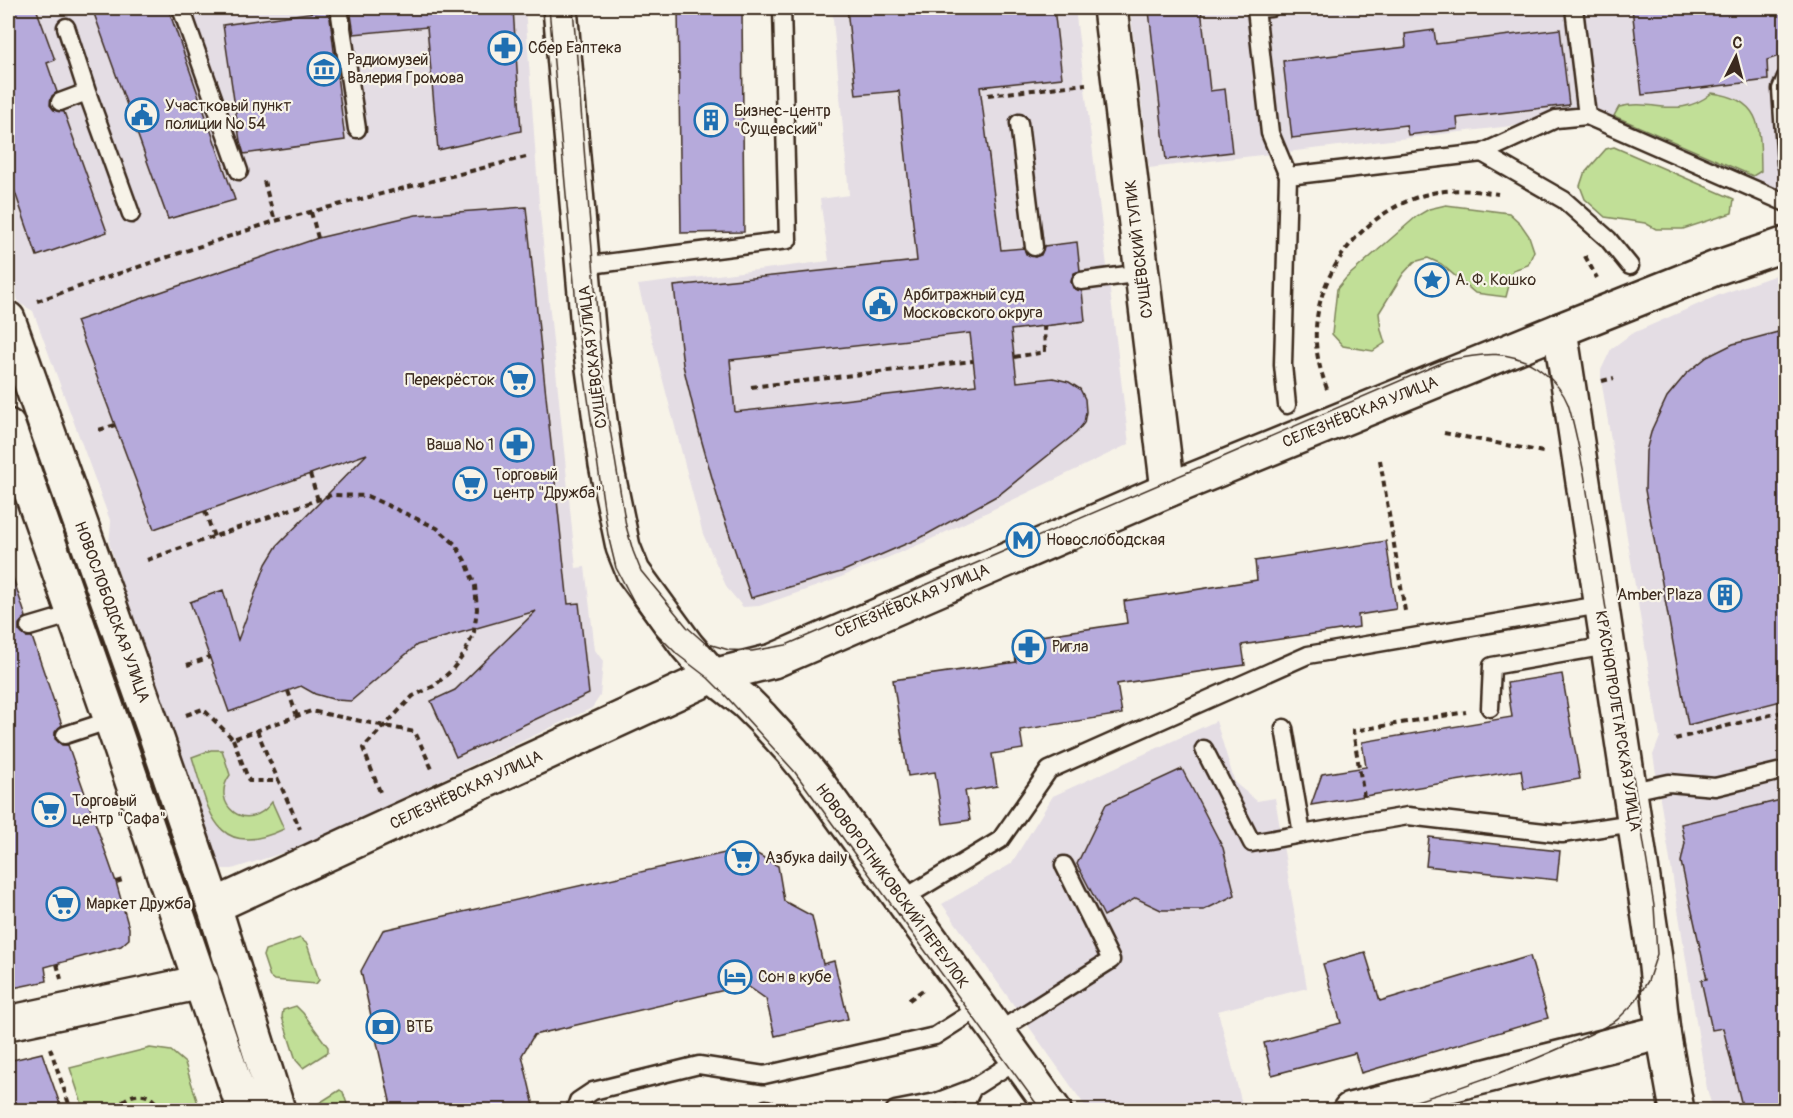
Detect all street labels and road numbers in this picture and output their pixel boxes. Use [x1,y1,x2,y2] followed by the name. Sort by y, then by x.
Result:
[1121,178,1157,320] street label: СУЩЁВСКИЙ ТУПИК
[574,284,612,430] street label: СУЩЁВСКАЯ УЛИЦА
[1279,372,1441,452] street label: СЕЛЕЗНЁВСКАЯ УЛИЦА
[70,519,154,705] street label: НОВОСЛОБОДСКАЯ УЛИЦА
[832,559,992,643] street label: СЕЛЕЗНЁВСКАЯ УЛИЦА
[1591,609,1645,833] street label: КРАСНОПРОЛЕТАРСКАЯ УЛИЦА
[387,746,545,834] street label: СЕЛЕЗНЁВСКАЯ УЛИЦА
[811,780,973,992] street label: НОВОВОРОТНИКОВСКИЙ ПЕРЕУЛОК

